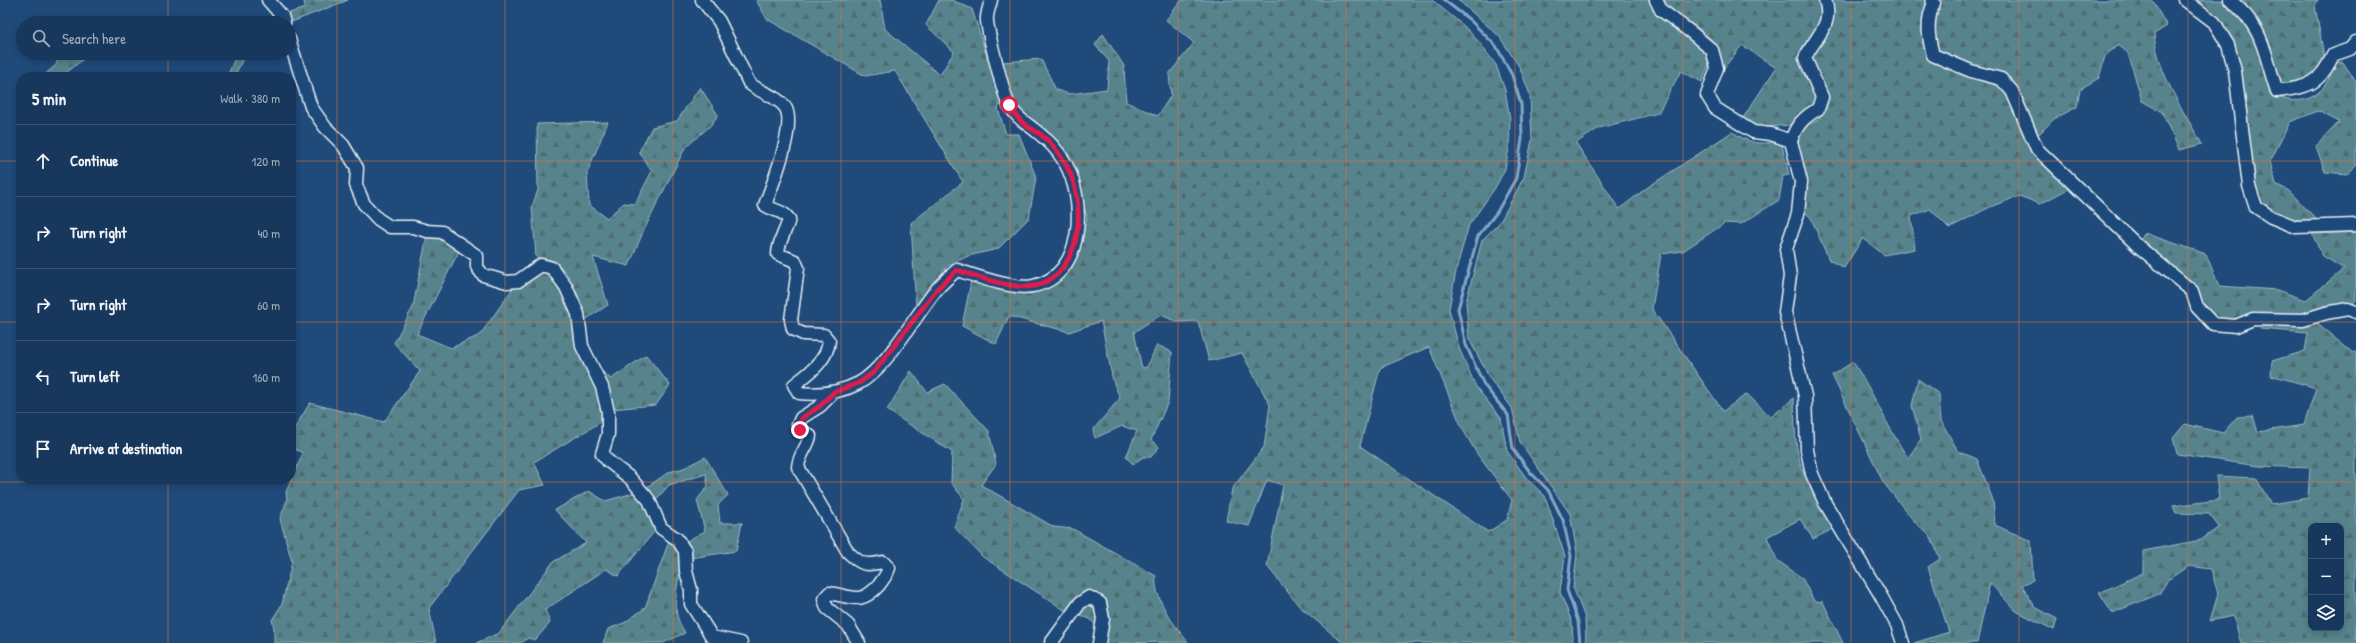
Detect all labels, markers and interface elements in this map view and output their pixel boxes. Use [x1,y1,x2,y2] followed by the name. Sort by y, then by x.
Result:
[16,16,296,60] search box
[30,27,52,49] icon: search
[62,28,126,49] text: Search here
[32,87,66,110] text: 5 min
[220,89,280,107] text: Walk · 380 m
[1000,96,1018,114] route start
[32,150,54,172] icon: ahead
[70,150,118,171] text: Continue
[252,152,280,170] text: 120 m
[32,222,54,244] icon: right
[70,222,126,243] text: Turn right
[257,224,280,242] text: 40 m
[32,294,54,316] icon: right
[70,294,126,315] text: Turn right
[257,296,280,314] text: 60 m
[32,366,54,388] icon: left
[70,366,120,387] text: Turn left
[252,368,280,386] text: 160 m
[791,421,809,439] route end
[32,438,54,460] icon: arrive
[70,438,182,459] text: Arrive at destination
[2308,523,2344,631] map controls
[2308,523,2344,559] button: +
[2308,559,2344,595] button: −
[2308,595,2344,631] button: layers

